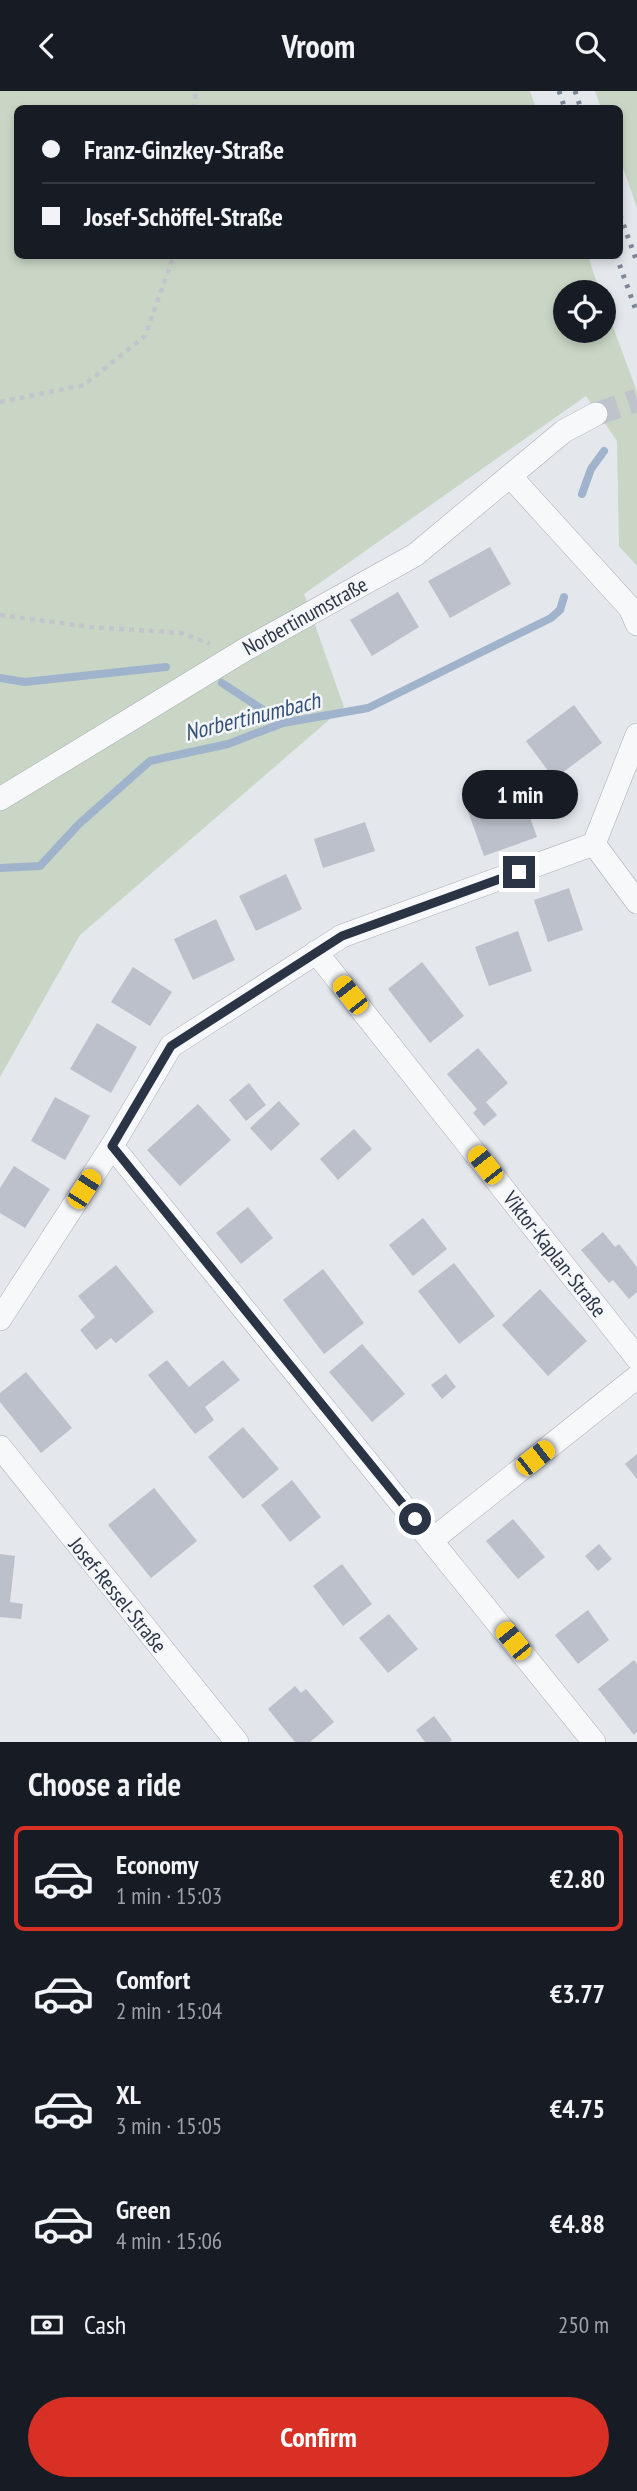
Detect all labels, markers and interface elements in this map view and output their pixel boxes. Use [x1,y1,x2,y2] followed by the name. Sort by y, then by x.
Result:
[282,25,355,67] text: Vroom
[28,27,66,65] icon: back
[571,27,609,65] icon: search
[84,133,284,166] text: Franz-Ginzkey-Straße
[84,200,283,233] text: Josef-Schöffel-Straße
[553,280,616,343] map controls
[553,280,616,343] button: locate
[238,571,372,661] street label: Norbertinumstraße
[181,685,325,747] water label: Norbertinumbach
[461,771,577,819] callout: 1 min
[497,780,543,809] text: 1 min
[503,856,535,888] route end
[329,972,372,1018] car
[464,1142,507,1188] car
[64,1166,105,1212] car
[497,1185,613,1323] street label: Viktor-Kaplan-Straße
[512,1437,559,1479] car
[399,1503,431,1535] route start
[62,1531,173,1658] street label: Josef-Ressel-Straße
[492,1618,535,1664] car
[28,1763,181,1805] text: Choose a ride
[32,1847,95,1910] icon: car
[116,1848,198,1881] text: Economy
[550,1862,605,1895] text: €2.80
[116,1881,222,1910] text: 1 min · 15:03
[32,1962,95,2025] icon: car
[116,1963,190,1996] text: Comfort
[550,1977,605,2010] text: €3.77
[116,1996,222,2025] text: 2 min · 15:04
[32,2077,95,2140] icon: car
[116,2078,141,2111] text: XL
[550,2092,605,2125] text: €4.75
[116,2111,222,2140] text: 3 min · 15:05
[32,2192,95,2255] icon: car
[116,2193,171,2226] text: Green
[550,2207,605,2240] text: €4.88
[116,2226,222,2255] text: 4 min · 15:06
[28,2306,66,2344] icon: cash
[84,2308,126,2341] text: Cash
[558,2310,609,2339] text: 250 m
[28,2397,609,2477] button: Confirm

